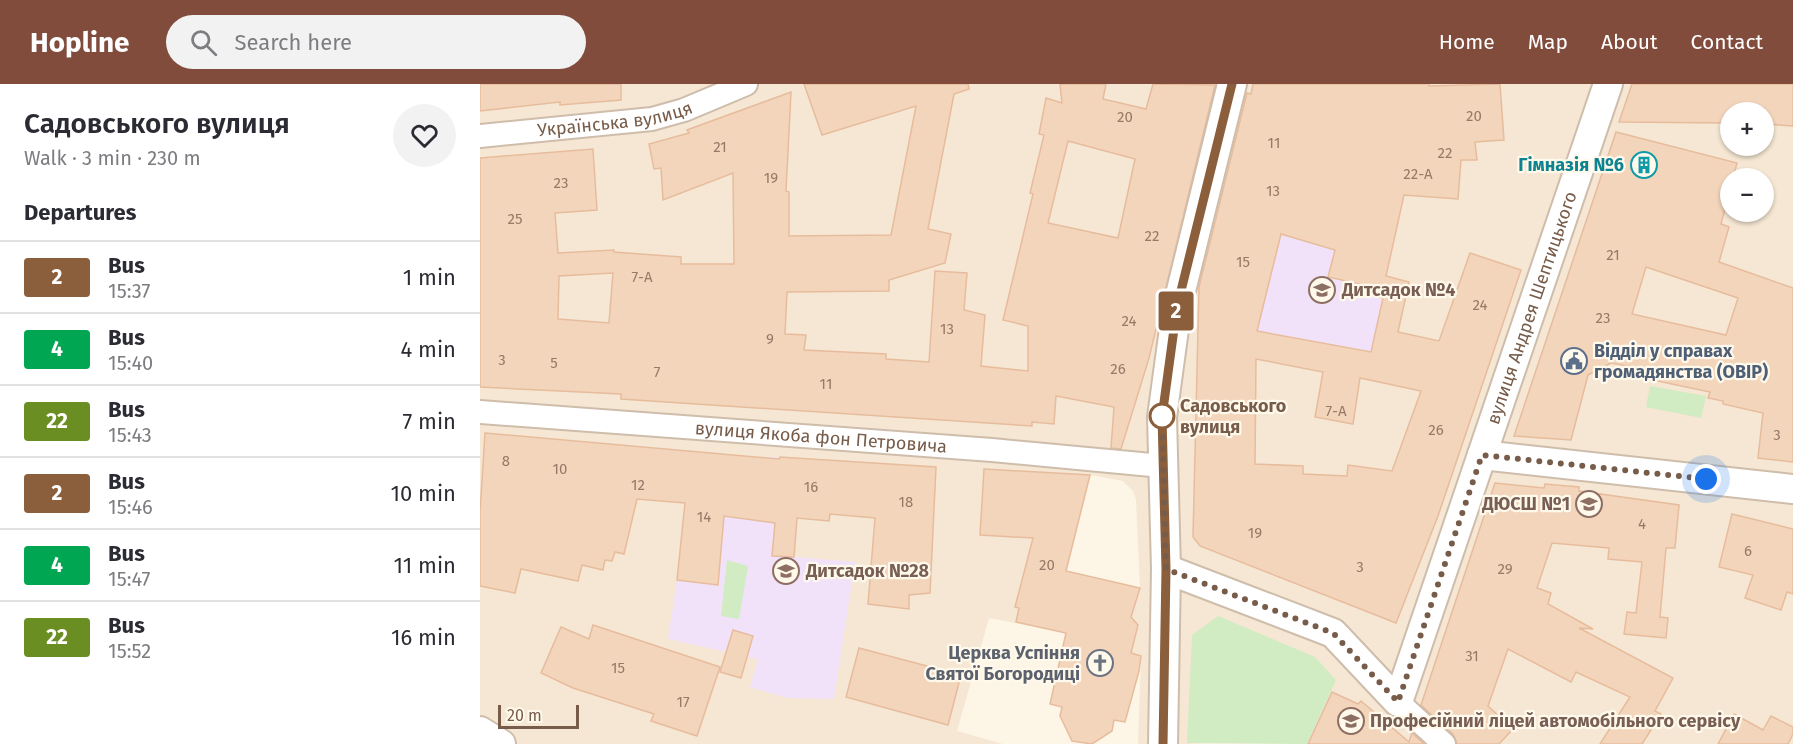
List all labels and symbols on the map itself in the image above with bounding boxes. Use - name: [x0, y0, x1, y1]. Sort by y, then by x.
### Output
- street label: Українська вулиця: [536, 97, 696, 141]
- house number: 20: [1466, 107, 1482, 125]
- house number: 20: [1117, 108, 1133, 126]
- house number: 11: [1268, 134, 1280, 152]
- house number: 21: [713, 138, 727, 156]
- house number: 22: [1438, 144, 1452, 162]
- building icon: Гімназія №6: [1629, 150, 1659, 180]
- place label: Гімназія №6: [1518, 154, 1624, 176]
- house number: 22-А: [1403, 165, 1433, 183]
- house number: 19: [764, 169, 778, 187]
- house number: 23: [554, 174, 568, 192]
- house number: 13: [1266, 182, 1280, 200]
- street label: вулиця Андрея Шептицького: [1482, 189, 1582, 427]
- house number: 25: [508, 210, 522, 228]
- house number: 22: [1145, 227, 1159, 245]
- house number: 21: [1606, 246, 1620, 264]
- house number: 15: [1236, 253, 1250, 271]
- house number: 7-А: [631, 268, 653, 286]
- school or university icon: Дитсадок №4: [1307, 275, 1337, 305]
- place label: Дитсадок №4: [1341, 279, 1455, 301]
- line badge: 2: [1156, 292, 1196, 330]
- house number: 24: [1472, 296, 1488, 314]
- house number: 23: [1596, 309, 1610, 327]
- house number: 24: [1121, 312, 1137, 330]
- house number: 13: [940, 320, 954, 338]
- house number: 9: [766, 330, 774, 348]
- place label: Відділ у справах громадянства (ОВІР): [1594, 340, 1768, 383]
- public building icon: Відділ у справах громадянства (ОВІР): [1559, 346, 1589, 376]
- house number: 3: [498, 351, 506, 369]
- house number: 5: [550, 354, 558, 372]
- house number: 26: [1110, 360, 1126, 378]
- house number: 7: [654, 363, 661, 381]
- house number: 11: [820, 375, 832, 393]
- place label: Садовського вулиця: [1180, 395, 1286, 438]
- house number: 7-А: [1325, 402, 1347, 420]
- marker: Садовського вулиця: [1149, 403, 1175, 429]
- street label: вулиця Якоба фон Петровича: [694, 417, 948, 458]
- house number: 26: [1428, 421, 1444, 439]
- house number: 3: [1773, 426, 1781, 444]
- house number: 8: [502, 452, 510, 470]
- house number: 10: [553, 460, 567, 478]
- your location: [1691, 464, 1721, 494]
- house number: 12: [631, 476, 645, 494]
- house number: 16: [804, 478, 818, 496]
- school or university icon: ДЮСШ №1: [1574, 489, 1604, 519]
- house number: 18: [899, 493, 913, 511]
- place label: ДЮСШ №1: [1481, 493, 1570, 515]
- house number: 14: [697, 508, 711, 526]
- house number: 4: [1638, 515, 1646, 533]
- house number: 19: [1248, 524, 1262, 542]
- house number: 6: [1744, 542, 1752, 560]
- school or university icon: Дитсадок №28: [771, 556, 801, 586]
- house number: 20: [1039, 556, 1055, 574]
- house number: 3: [1356, 558, 1364, 576]
- place label: Дитсадок №28: [805, 560, 929, 582]
- house number: 29: [1497, 560, 1513, 578]
- place label: Церква Успіння Святої Богородиці: [925, 642, 1080, 685]
- house number: 31: [1465, 647, 1479, 665]
- church icon: Церква Успіння Святої Богородиці: [1085, 648, 1115, 678]
- house number: 15: [611, 659, 625, 677]
- house number: 17: [676, 693, 690, 711]
- scale bar: [498, 702, 579, 730]
- school or university icon: Професійний ліцей автомобільного сервісу: [1336, 706, 1366, 736]
- place label: Професійний ліцей автомобільного сервісу: [1370, 710, 1741, 732]

